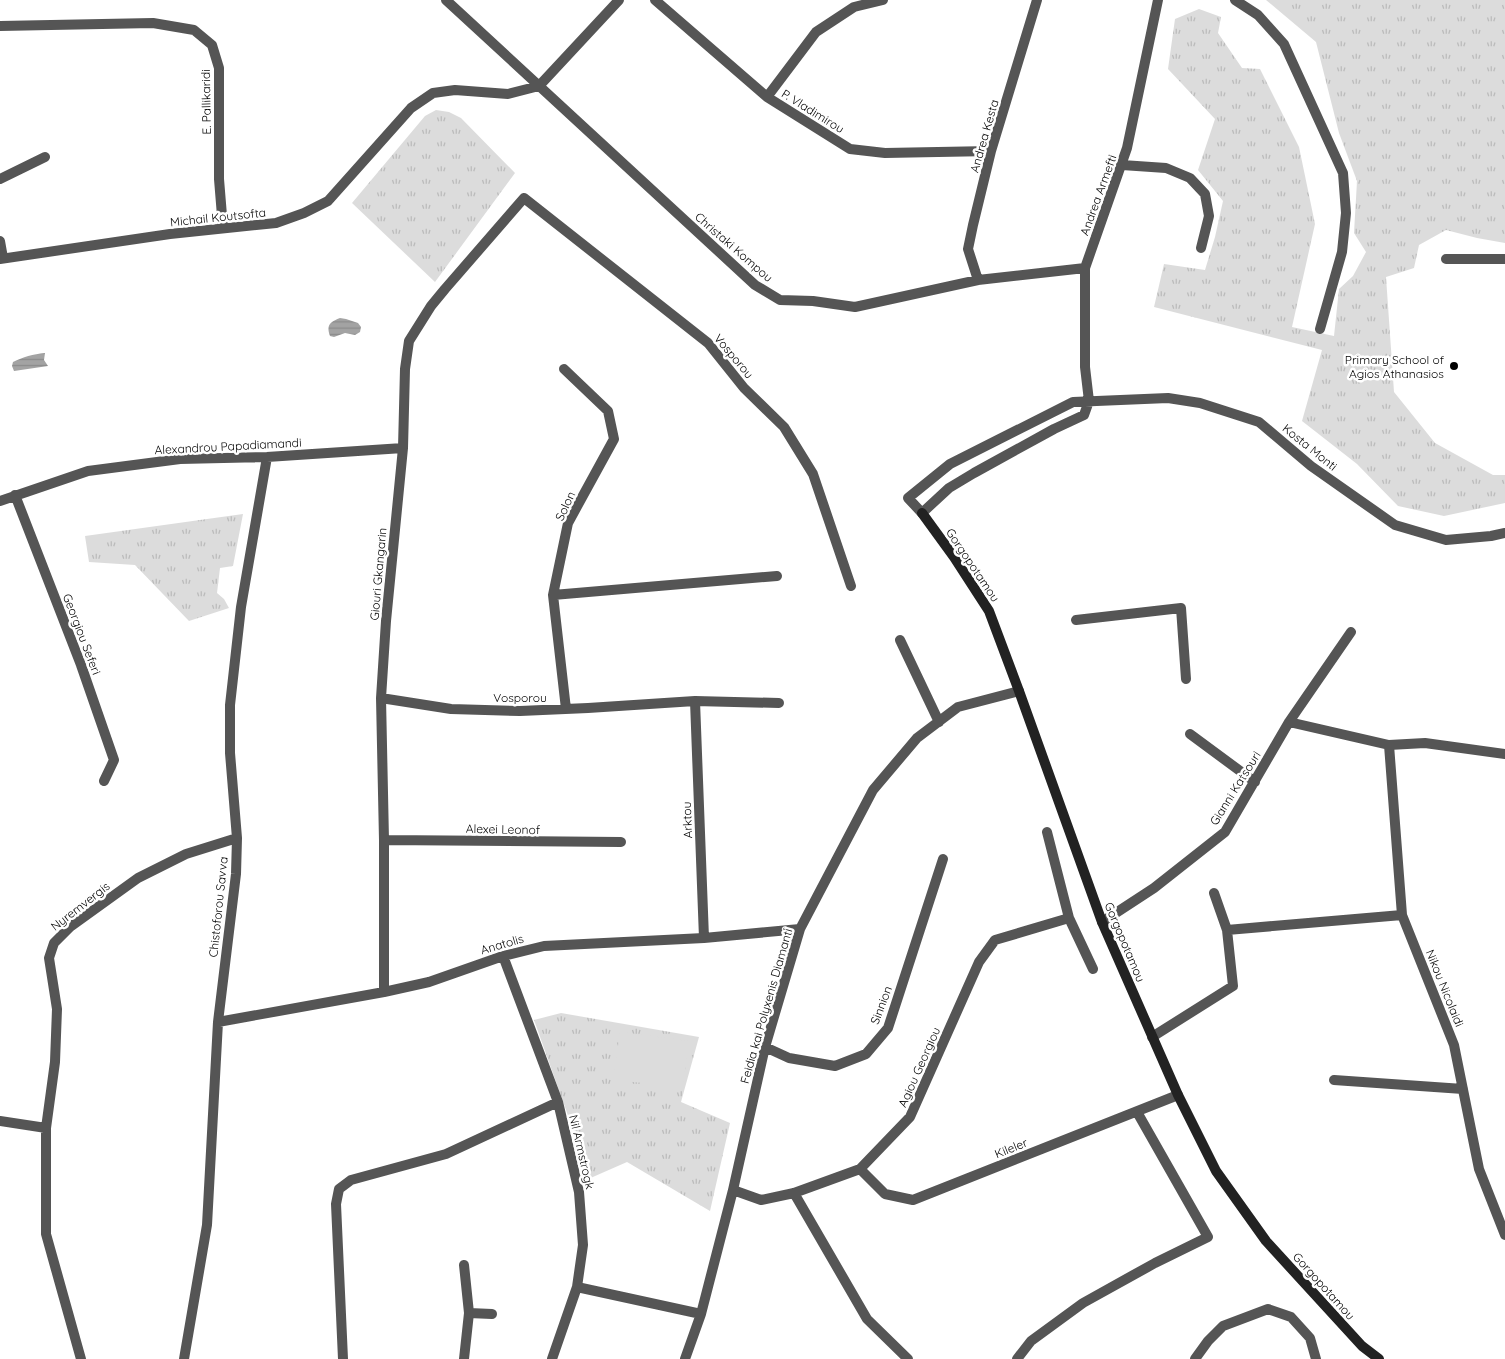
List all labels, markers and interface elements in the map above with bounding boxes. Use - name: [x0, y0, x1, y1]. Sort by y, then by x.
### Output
- street label: E. Pallikaridi: [198, 69, 214, 135]
- street label: P. Vladimirou: [779, 86, 847, 136]
- street label: Andrea Kesta: [966, 98, 1002, 174]
- street label: Andrea Armefti: [1076, 153, 1120, 237]
- street label: Michail Koutsofta: [169, 205, 267, 229]
- street label: Christaki Kompou: [692, 209, 776, 285]
- street label: Vosporou: [711, 331, 757, 381]
- place label: Primary School of Agios Athanasios: [1345, 352, 1445, 381]
- marker: Primary School of Agios Athanasios: [1448, 360, 1460, 372]
- street label: Kosta Monti: [1280, 420, 1340, 474]
- street label: Alexandrou Papadiamandi: [154, 435, 302, 457]
- street label: Solon: [552, 489, 578, 523]
- street label: Gorgopotamou: [943, 525, 1003, 605]
- street label: Giouri Gkangarin: [366, 527, 390, 621]
- street label: Georgiou Seferi: [60, 591, 104, 677]
- street label: Vosporou: [493, 690, 547, 705]
- street label: Gianni Katsouri: [1206, 748, 1264, 828]
- street label: Arktou: [679, 801, 695, 839]
- street label: Alexei Leonof: [466, 821, 541, 837]
- street label: Chistoforou Savva: [205, 856, 231, 958]
- street label: Nyremvergis: [48, 878, 113, 934]
- street label: Gorgopotamou: [1101, 900, 1149, 984]
- street label: Feidia kai Polyxenis Diamanti: [737, 927, 795, 1085]
- street label: Anatolis: [479, 931, 526, 957]
- street label: Nikou Nicolaidi: [1423, 947, 1467, 1029]
- street label: Sinnion: [867, 984, 895, 1026]
- street label: Agiou Georgiou: [895, 1025, 943, 1109]
- street label: Nil Armstrogk: [566, 1113, 598, 1191]
- street label: Kileler: [992, 1135, 1030, 1161]
- street label: Gorgopotamou: [1290, 1249, 1358, 1323]

